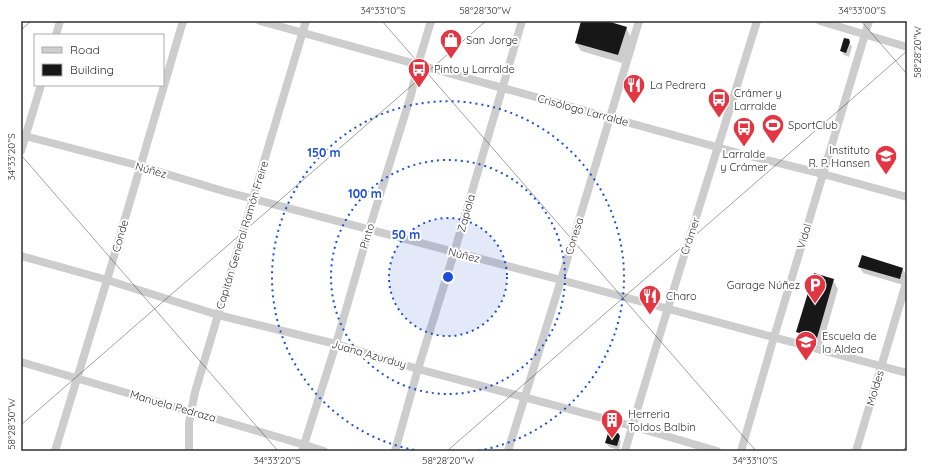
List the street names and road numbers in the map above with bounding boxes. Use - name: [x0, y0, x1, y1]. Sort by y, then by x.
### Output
- street label: Crisólogo Larralde: [536, 91, 630, 129]
- street label: Núñez: [134, 159, 168, 181]
- street label: Capitán General Ramón Freire: [213, 159, 271, 311]
- street label: Zapiola: [454, 193, 478, 233]
- street label: Crámer: [677, 215, 703, 256]
- street label: Conesa: [562, 216, 586, 256]
- street label: Conde: [109, 218, 131, 254]
- street label: Pinto: [357, 221, 378, 250]
- street label: Vidal: [794, 222, 814, 250]
- street label: Núñez: [447, 244, 481, 266]
- street label: Juana Azurduy: [330, 337, 408, 371]
- street label: Moldes: [863, 369, 887, 407]
- street label: Manuela Pedraza: [128, 387, 218, 425]

